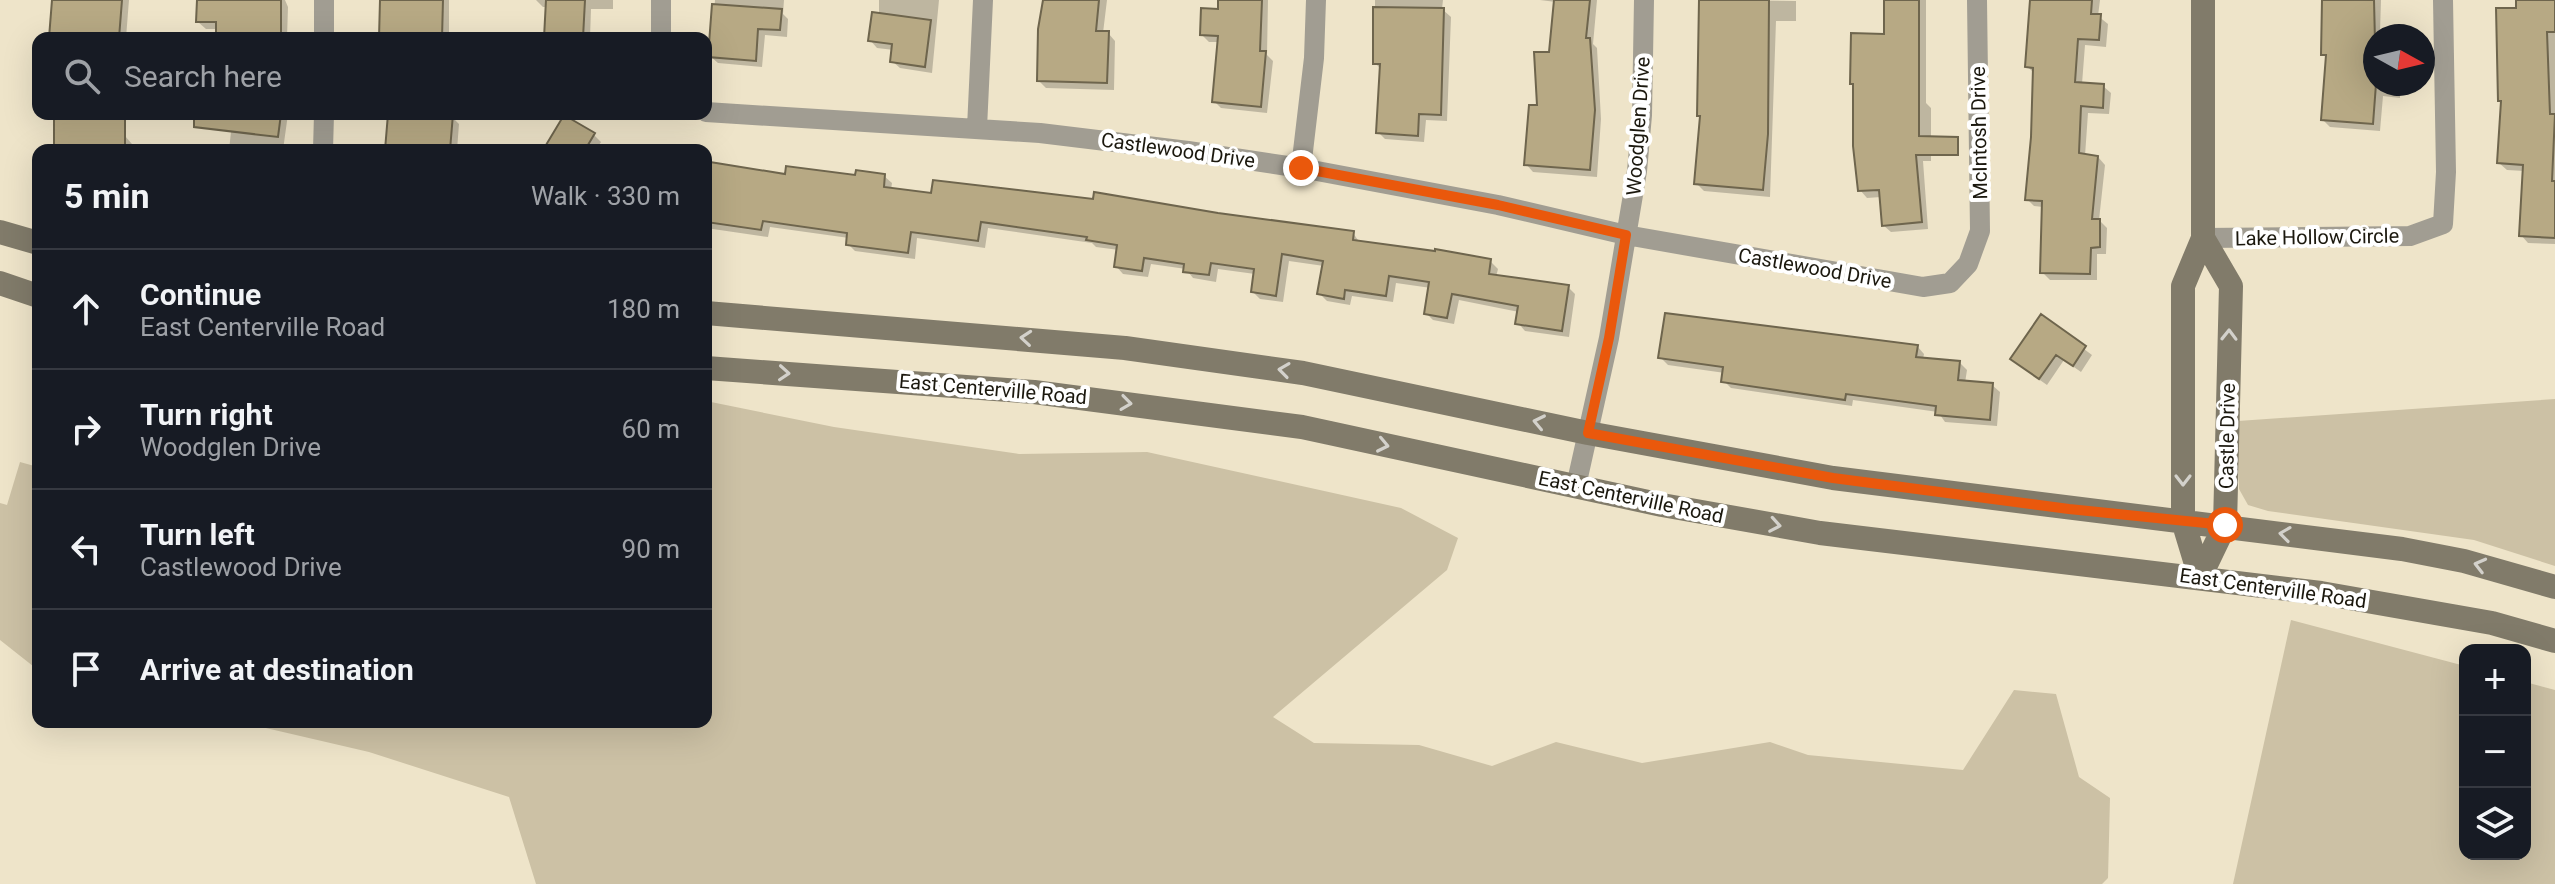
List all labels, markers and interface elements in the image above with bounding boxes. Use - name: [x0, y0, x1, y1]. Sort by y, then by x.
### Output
- north arrow: [2363, 24, 2435, 96]
- search box: [32, 32, 712, 120]
- icon: search: [60, 54, 104, 98]
- street label: Woodglen Drive: [1621, 56, 1655, 196]
- text: Search here: [124, 59, 282, 94]
- street label: McIntosh Drive: [1966, 66, 1992, 200]
- street label: Castlewood Drive: [1099, 127, 1257, 173]
- route end: [1283, 150, 1319, 186]
- text: 5 min: [64, 176, 149, 216]
- text: Walk · 330 m: [531, 181, 680, 211]
- street label: Lake Hollow Circle: [2235, 224, 2399, 250]
- street label: Castlewood Drive: [1736, 243, 1894, 293]
- text: Continue: [140, 277, 261, 312]
- icon: ahead: [64, 287, 108, 331]
- text: 180 m: [607, 294, 680, 324]
- text: East Centerville Road: [140, 312, 385, 342]
- one-way arrow: [2221, 328, 2238, 341]
- one-way arrow: [1019, 330, 1032, 347]
- one-way arrow: [1277, 362, 1291, 379]
- one-way arrow: [778, 364, 791, 381]
- street label: East Centerville Road: [898, 369, 1088, 409]
- street label: Castle Drive: [2214, 383, 2240, 489]
- one-way arrow: [1120, 394, 1133, 411]
- text: Turn right: [140, 397, 273, 432]
- icon: right: [64, 407, 108, 451]
- text: 60 m: [622, 414, 680, 444]
- one-way arrow: [1533, 414, 1546, 431]
- text: Woodglen Drive: [140, 432, 321, 462]
- one-way arrow: [1376, 435, 1390, 452]
- street label: East Centerville Road: [1536, 466, 1726, 528]
- one-way arrow: [2174, 474, 2192, 487]
- route start: [2207, 507, 2243, 543]
- one-way arrow: [1768, 515, 1782, 532]
- text: Turn left: [140, 517, 255, 552]
- one-way arrow: [2278, 526, 2292, 543]
- icon: left: [64, 527, 108, 571]
- text: 90 m: [622, 534, 680, 564]
- text: Castlewood Drive: [140, 552, 342, 582]
- one-way arrow: [2474, 558, 2488, 575]
- street label: East Centerville Road: [2178, 563, 2368, 613]
- map controls: [2459, 644, 2531, 860]
- button: +: [2459, 644, 2531, 716]
- icon: arrive: [64, 647, 108, 691]
- text: Arrive at destination: [140, 652, 414, 687]
- button: −: [2459, 716, 2531, 788]
- button: layers: [2459, 788, 2531, 860]

